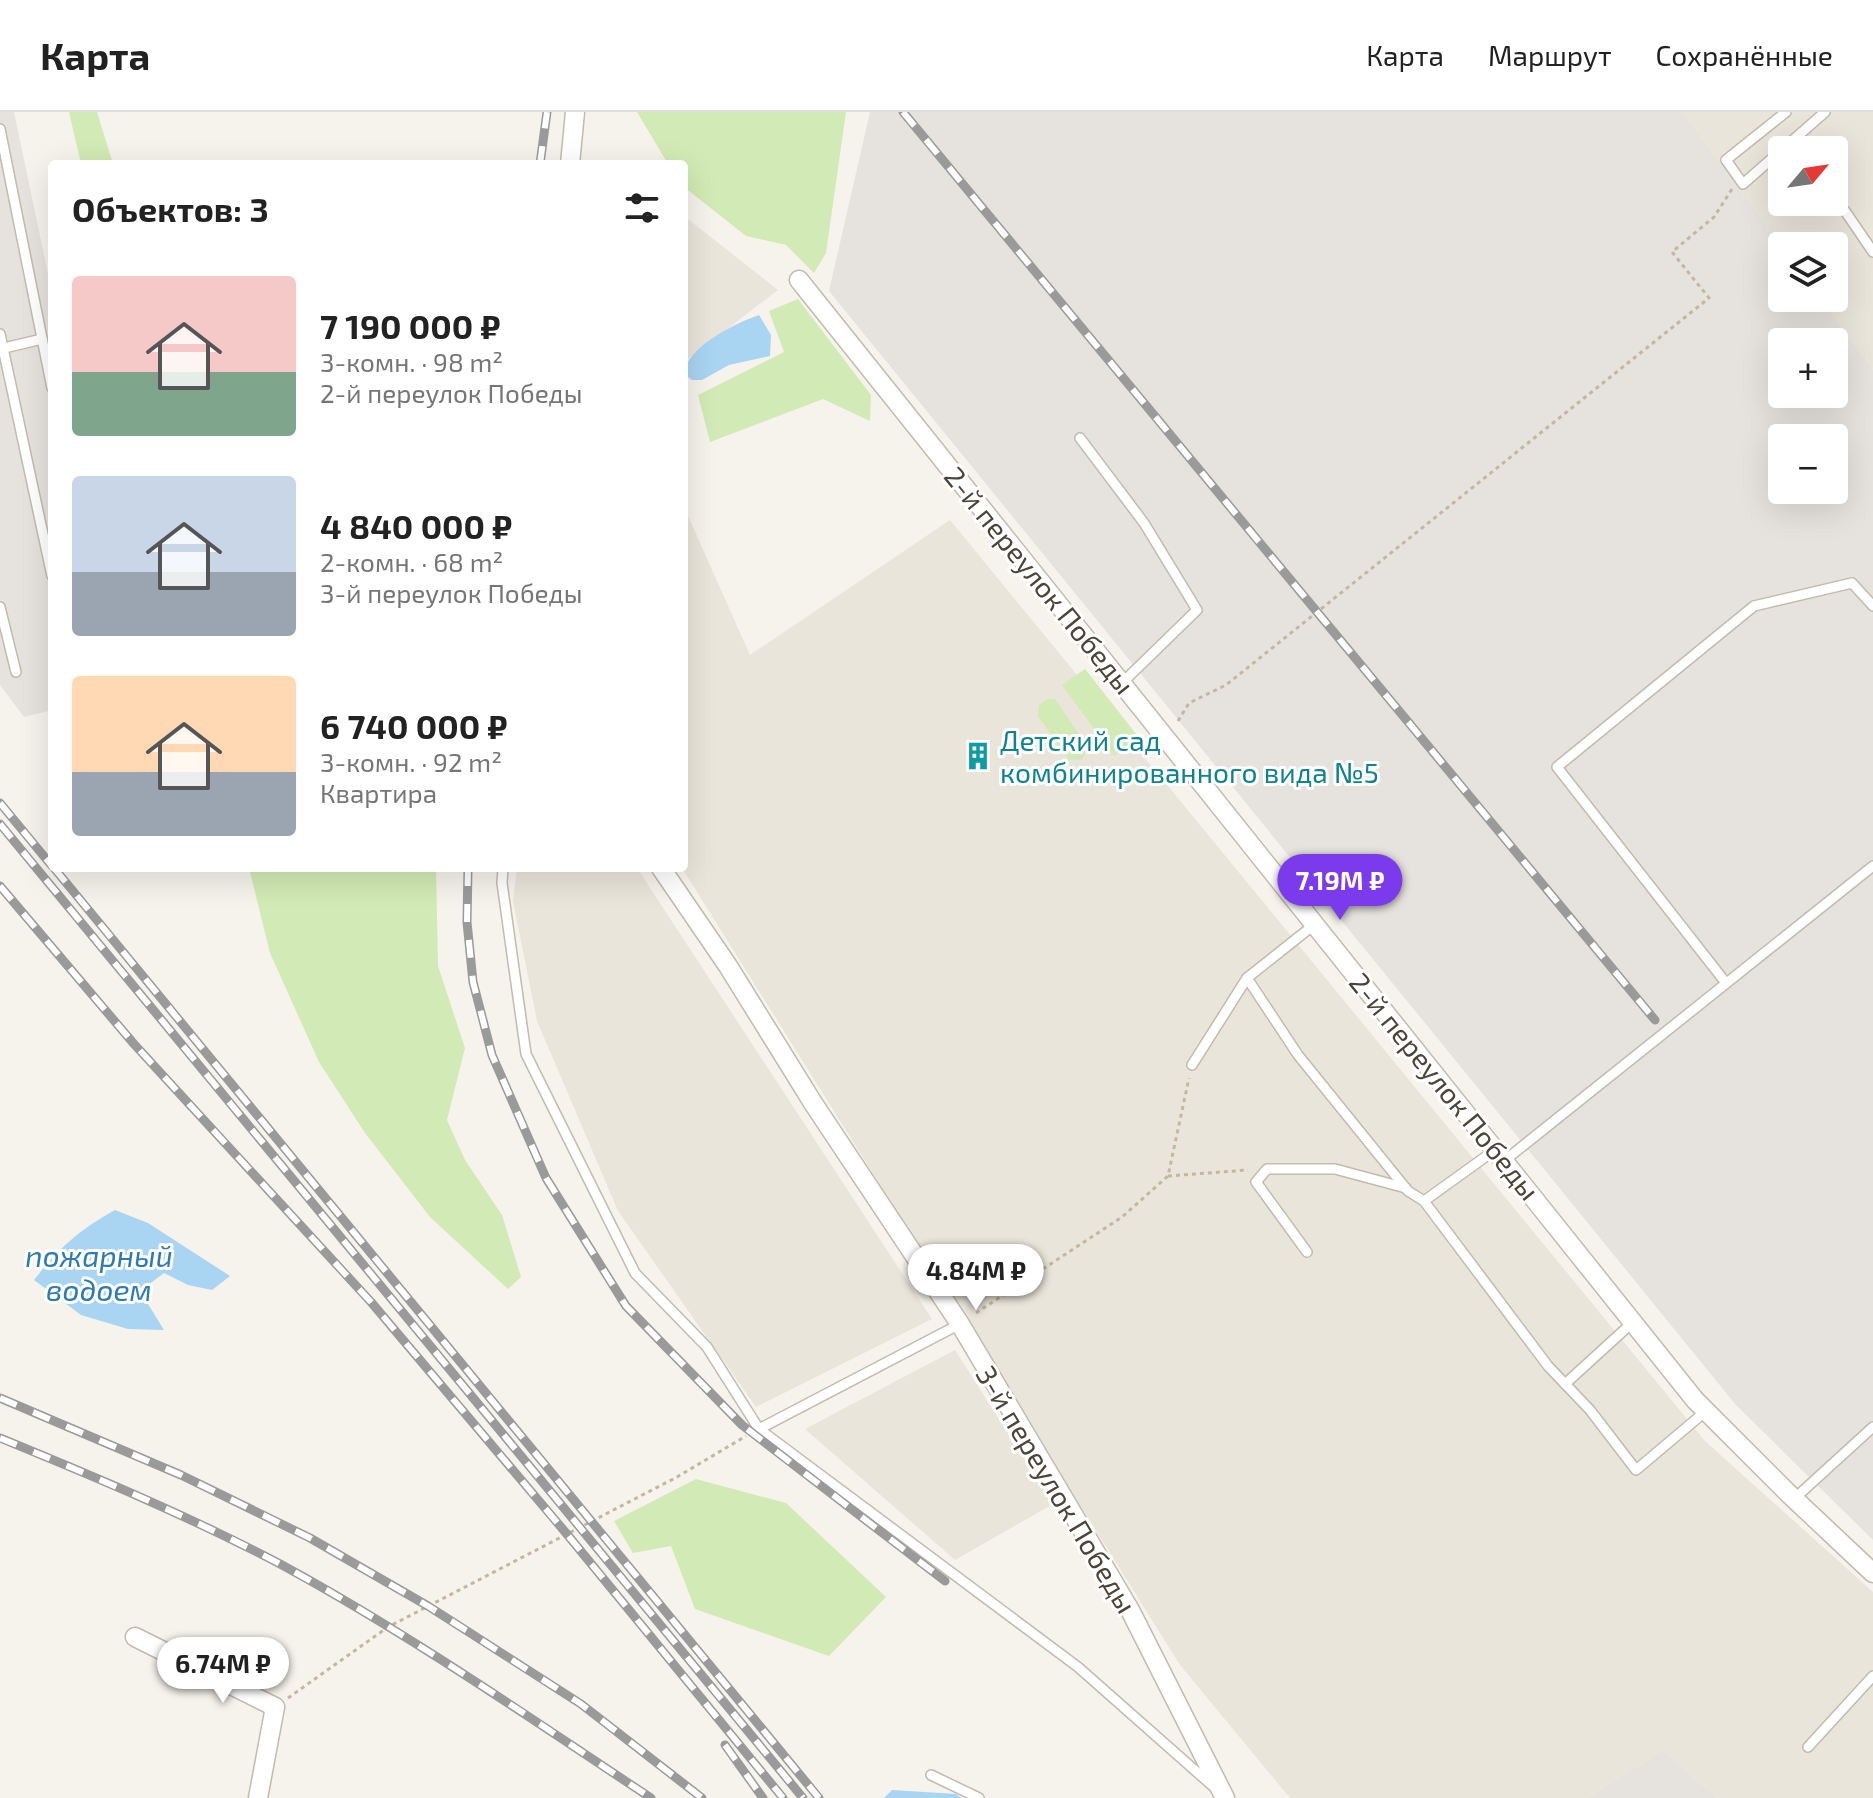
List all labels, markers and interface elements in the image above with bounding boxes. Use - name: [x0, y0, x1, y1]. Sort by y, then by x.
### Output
- text: Карта: [40, 32, 150, 78]
- text: Карта: [1366, 38, 1444, 72]
- text: Маршрут: [1488, 38, 1612, 72]
- text: Сохранённые: [1656, 38, 1833, 72]
- north arrow: [1768, 136, 1848, 216]
- map controls: [1768, 136, 1848, 504]
- icon: filters: [620, 186, 664, 230]
- text: Объектов: 3: [72, 188, 269, 229]
- button: layers: [1768, 232, 1848, 312]
- text: 7 190 000 ₽: [320, 305, 501, 346]
- icon: home: [136, 308, 232, 404]
- button: +: [1768, 328, 1848, 408]
- text: 3-комн. · 98 m²: [320, 346, 503, 377]
- text: 2-й переулок Победы: [320, 377, 583, 408]
- button: −: [1768, 424, 1848, 504]
- street label: 2-й переулок Победы: [938, 459, 1142, 701]
- text: 4 840 000 ₽: [320, 505, 512, 546]
- icon: home: [136, 508, 232, 604]
- text: 2-комн. · 68 m²: [320, 546, 503, 577]
- text: 3-й переулок Победы: [320, 577, 582, 608]
- text: 6 740 000 ₽: [320, 705, 508, 746]
- icon: home: [136, 708, 232, 804]
- place label: Детский сад комбинированного вида №5: [1000, 723, 1379, 789]
- building icon: Детский сад комбинированного вида №5: [963, 741, 993, 771]
- text: 3-комн. · 92 m²: [320, 746, 502, 777]
- text: Квартира: [320, 777, 437, 808]
- pin: 7.19M ₽: [1266, 854, 1414, 922]
- text: 7.19M ₽: [1295, 864, 1385, 895]
- street label: 2-й переулок Победы: [1343, 965, 1547, 1207]
- water label: пожарный водоем: [25, 1237, 173, 1307]
- pin: 4.84M ₽: [902, 1244, 1050, 1312]
- text: 4.84M ₽: [926, 1254, 1026, 1285]
- street label: 3-й переулок Победы: [970, 1359, 1144, 1619]
- pin: 6.74M ₽: [149, 1637, 297, 1705]
- text: 6.74M ₽: [175, 1647, 271, 1678]

